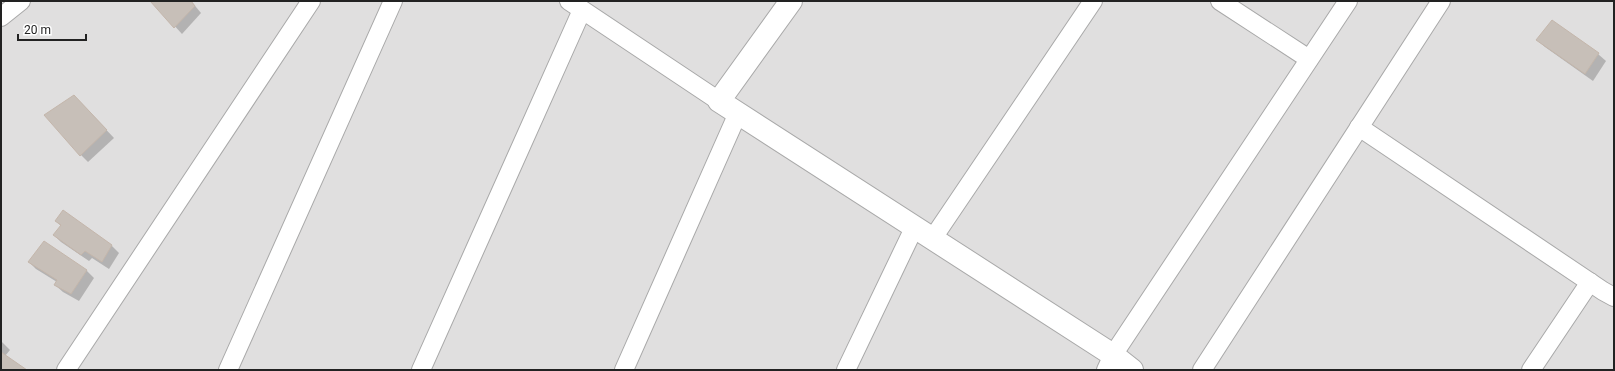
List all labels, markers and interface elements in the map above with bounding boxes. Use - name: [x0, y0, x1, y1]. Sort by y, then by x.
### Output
- scale bar: [18, 16, 86, 42]
- text: 20 m: [24, 23, 51, 37]

